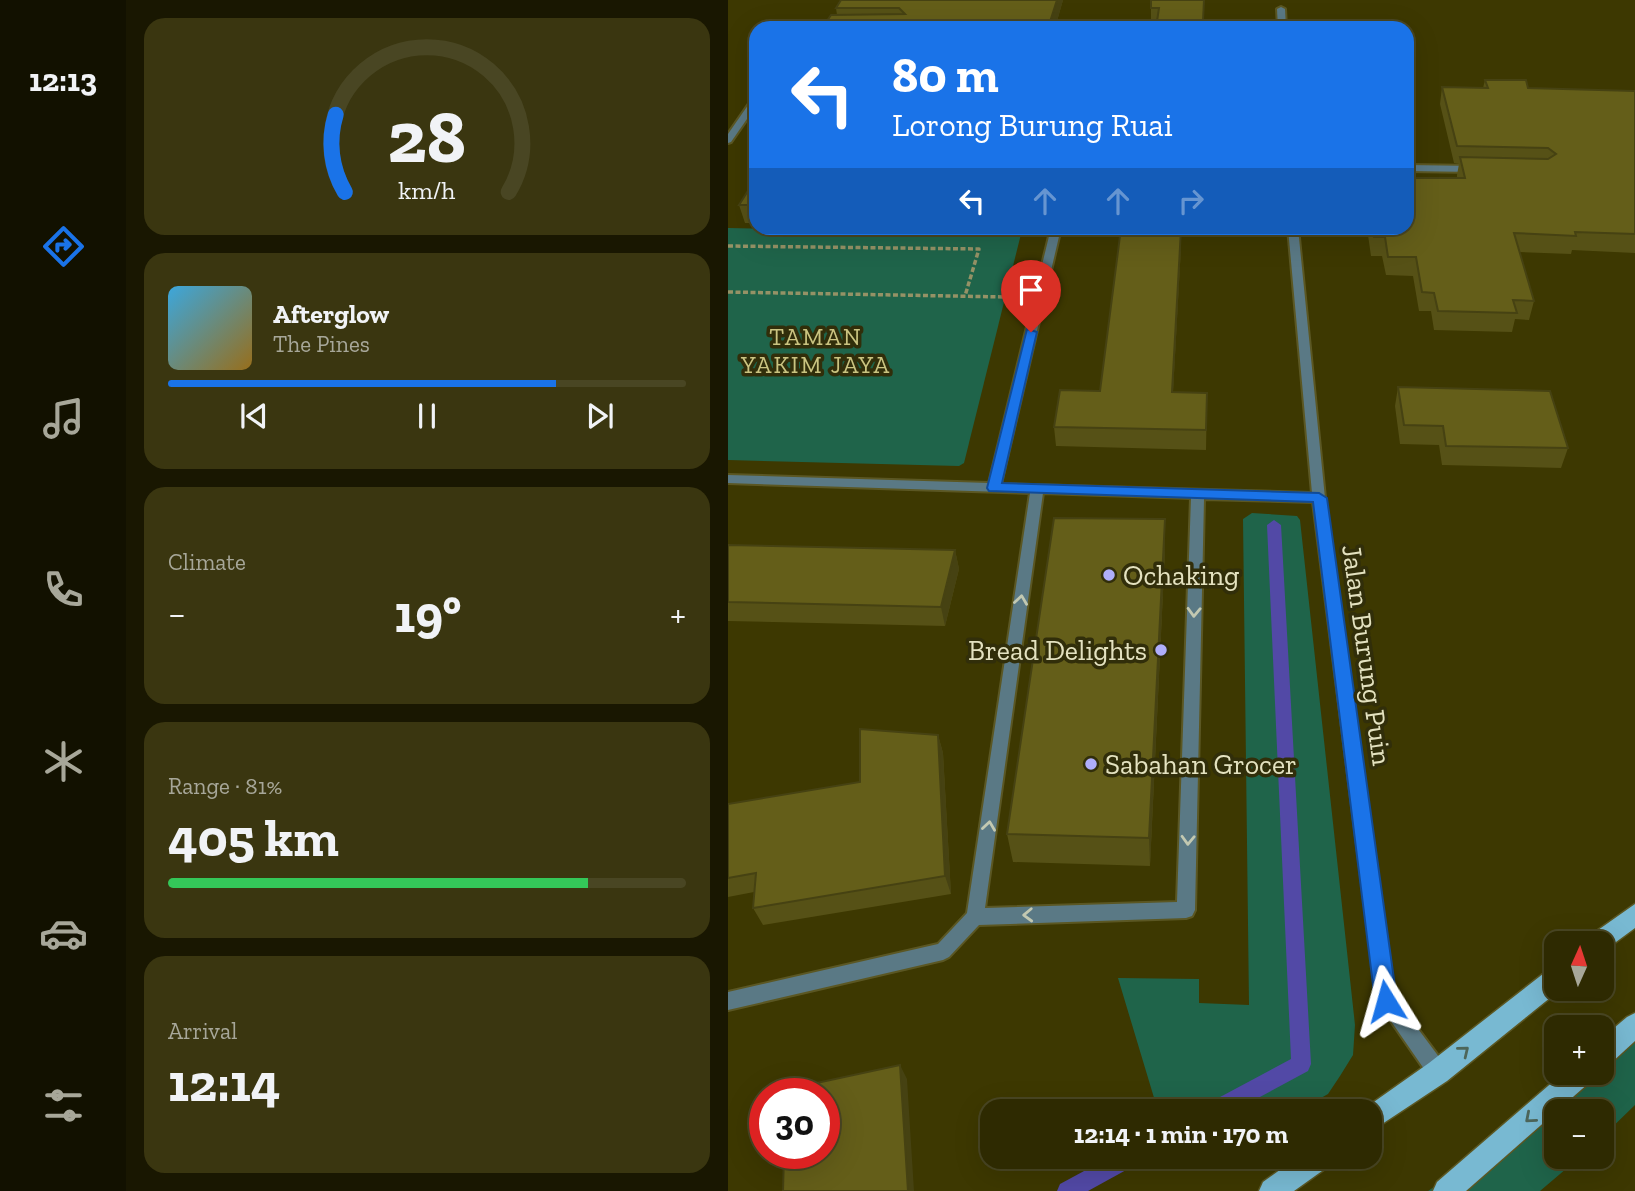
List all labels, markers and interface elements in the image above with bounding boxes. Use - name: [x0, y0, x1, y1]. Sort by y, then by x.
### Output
- text: 80 m: [892, 46, 999, 105]
- icon: left: [777, 49, 868, 140]
- text: 12:13: [29, 61, 97, 99]
- text: 28: [388, 94, 466, 182]
- text: Lorong Burung Ruai: [892, 106, 1173, 144]
- text: km/h: [398, 175, 456, 205]
- icon: left: [953, 182, 991, 220]
- icon: ahead: [1026, 182, 1064, 220]
- icon: ahead: [1099, 182, 1137, 220]
- icon: right: [1172, 182, 1210, 220]
- icon: directions: [39, 222, 88, 271]
- pin: [1001, 260, 1061, 332]
- icon: arrive: [1012, 271, 1050, 309]
- text: Afterglow: [273, 298, 389, 330]
- district label: TAMAN YAKIM JAYA: [740, 322, 891, 379]
- text: The Pines: [273, 330, 370, 358]
- icon: music: [39, 394, 88, 443]
- icon: previous: [235, 397, 273, 435]
- icon: pause: [408, 397, 446, 435]
- icon: next: [581, 397, 619, 435]
- street label: Jalan Burung Puin: [1335, 543, 1399, 767]
- text: Climate: [168, 548, 246, 576]
- place label: Ochaking: [1123, 559, 1239, 592]
- icon: phone: [39, 565, 88, 614]
- marker: Ochaking: [1101, 567, 1117, 583]
- text: 19°: [394, 583, 461, 645]
- text: −: [168, 591, 186, 637]
- text: +: [670, 591, 686, 637]
- one-way arrow: [1013, 595, 1028, 606]
- one-way arrow: [1187, 607, 1202, 618]
- place label: Bread Delights: [968, 634, 1147, 667]
- marker: Bread Delights: [1153, 642, 1169, 658]
- icon: climate: [39, 737, 88, 786]
- place label: Sabahan Grocer: [1105, 748, 1297, 781]
- marker: Sabahan Grocer: [1083, 756, 1099, 772]
- text: Range · 81%: [168, 772, 282, 800]
- text: 405 km: [168, 807, 339, 869]
- one-way arrow: [981, 820, 996, 831]
- one-way arrow: [1180, 835, 1195, 846]
- one-way arrow: [1022, 908, 1033, 923]
- icon: car: [39, 909, 88, 958]
- north arrow: [1544, 931, 1614, 1001]
- map controls: [1544, 931, 1614, 1169]
- position arrow: [1349, 964, 1423, 1038]
- button: +: [1544, 1015, 1614, 1085]
- text: Arrival: [168, 1017, 237, 1045]
- one-way arrow: [1457, 1046, 1469, 1059]
- text: 12:14: [168, 1052, 280, 1114]
- speed limit sign: 30: [749, 1078, 840, 1169]
- icon: filters: [39, 1081, 88, 1130]
- button: −: [1544, 1099, 1614, 1169]
- one-way arrow: [1525, 1110, 1538, 1122]
- text: 12:14 · 1 min · 170 m: [1074, 1118, 1288, 1150]

